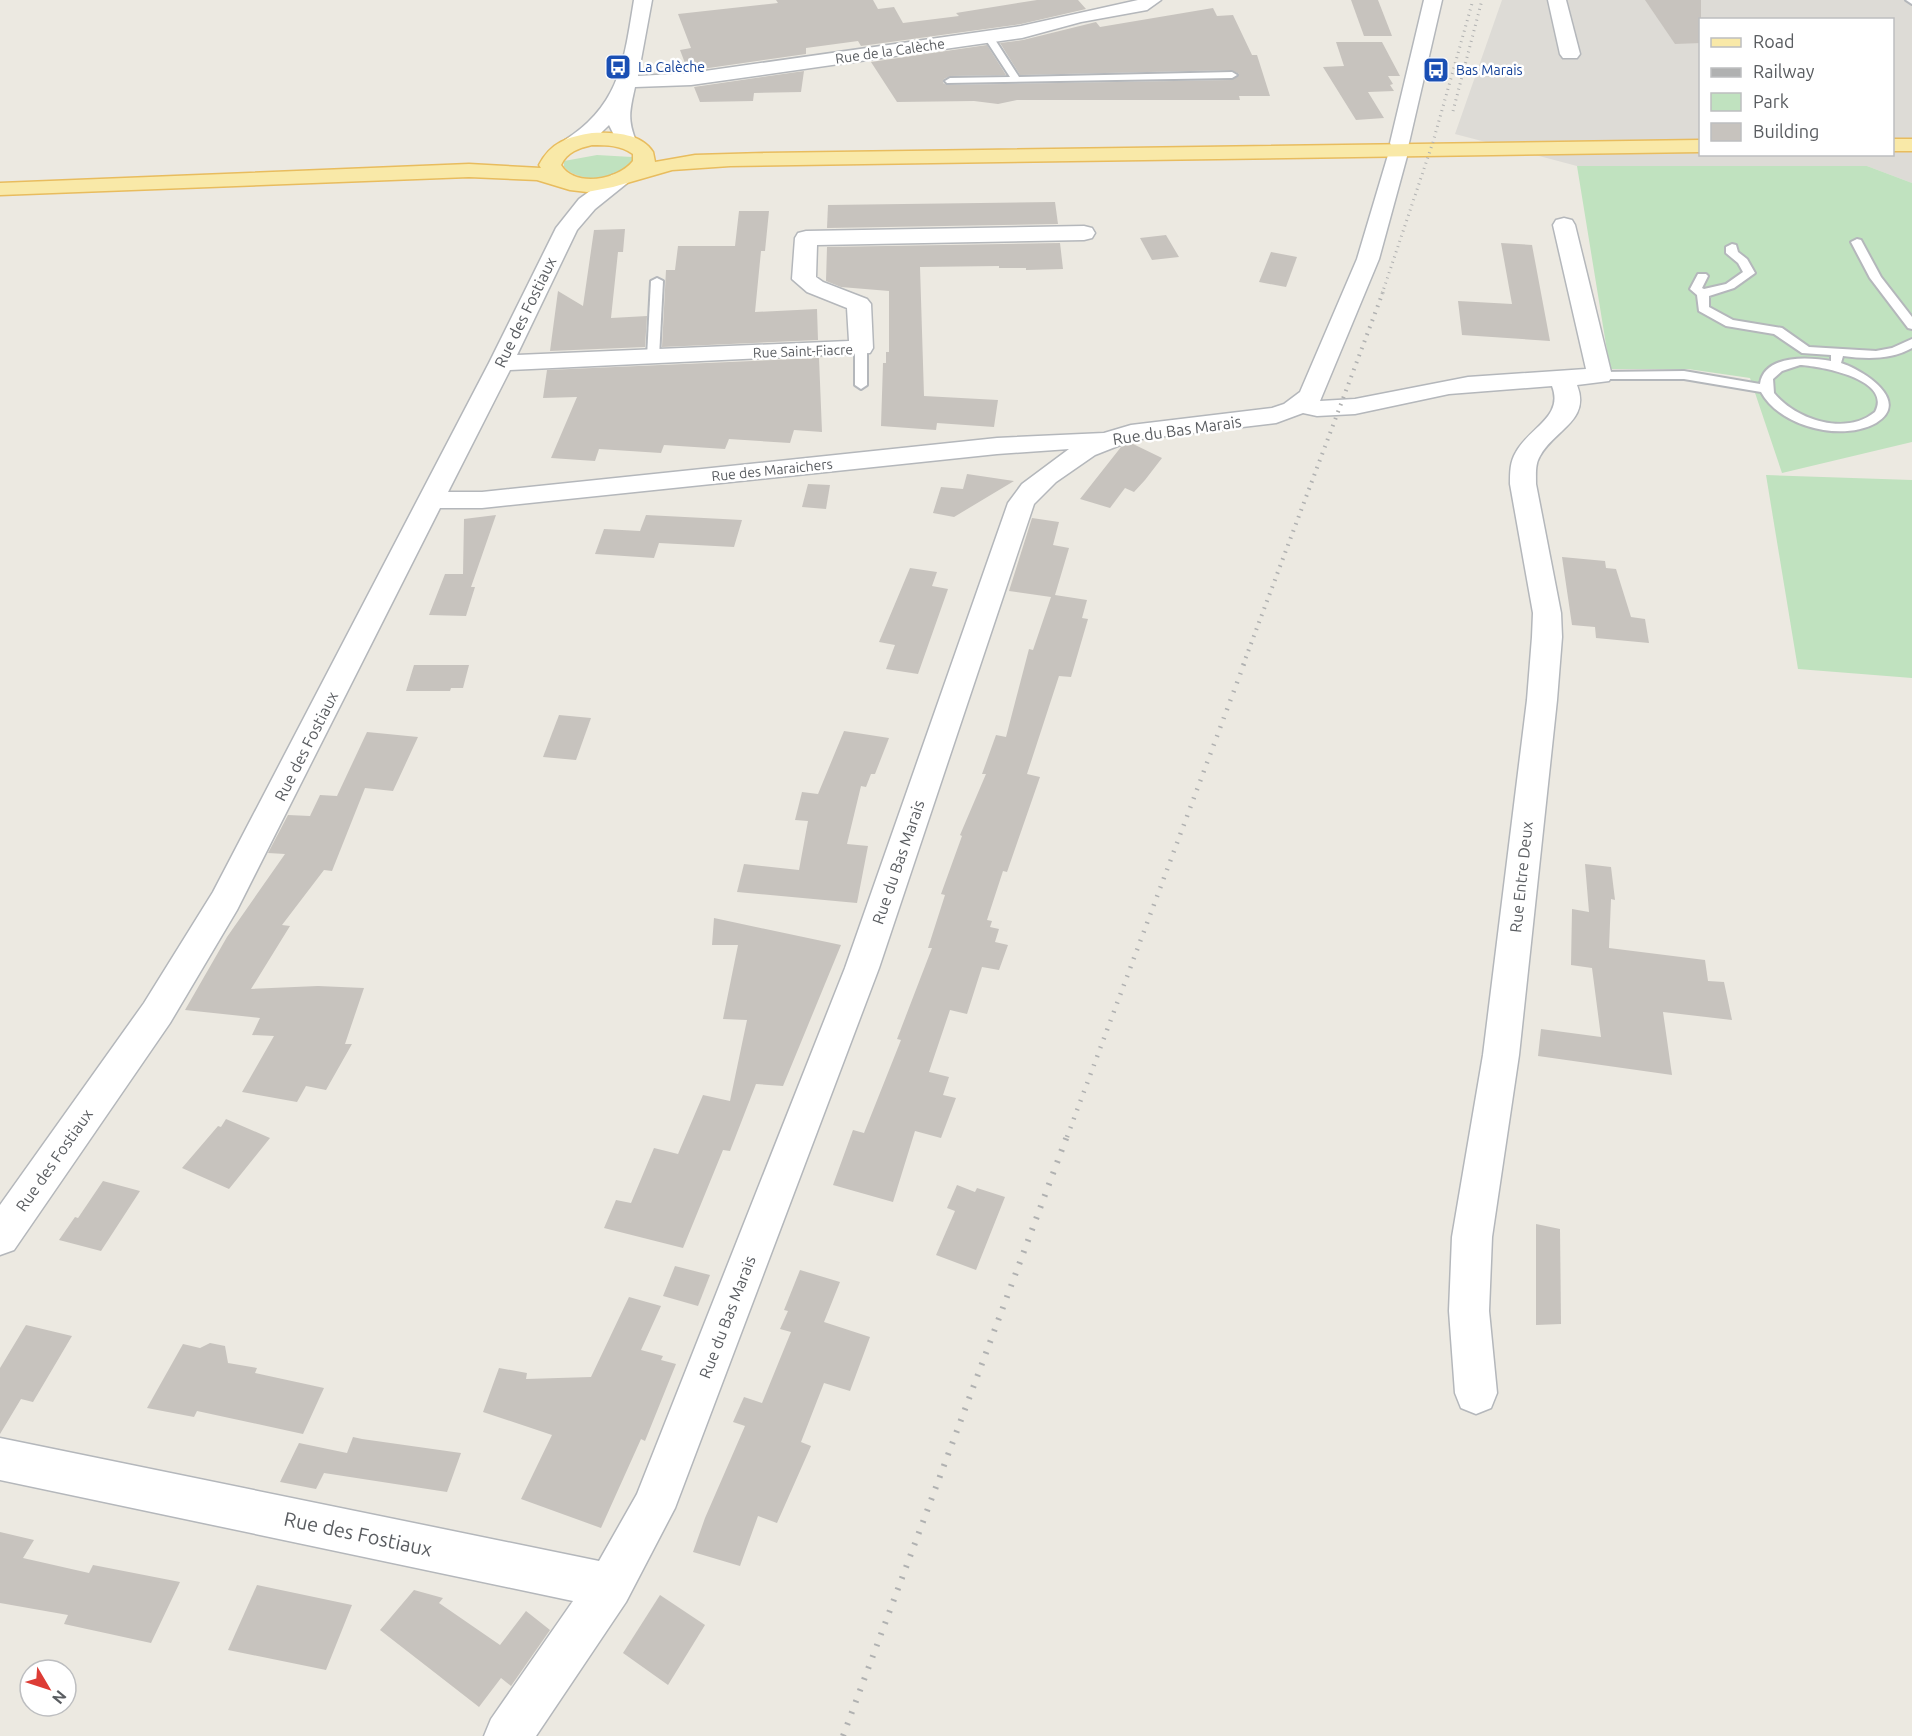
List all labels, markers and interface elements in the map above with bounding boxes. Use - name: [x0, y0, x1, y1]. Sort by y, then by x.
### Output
- legend: [1699, 18, 1894, 156]
- text: Road: [1753, 31, 1795, 51]
- street label: Rue de la Calèche: [834, 35, 946, 67]
- bus stop icon: La Calèche: [603, 52, 633, 82]
- bus stop icon: Bas Marais: [1421, 55, 1451, 85]
- place label: La Calèche: [638, 59, 705, 75]
- text: Railway: [1753, 61, 1815, 81]
- place label: Bas Marais: [1456, 62, 1523, 78]
- text: Park: [1753, 91, 1789, 111]
- text: Building: [1753, 121, 1819, 141]
- street label: Rue des Fostiaux: [490, 254, 560, 370]
- street label: Rue Saint-Fiacre: [753, 341, 853, 361]
- street label: Rue du Bas Marais: [1111, 412, 1243, 448]
- street label: Rue des Maraichers: [711, 456, 833, 484]
- street label: Rue des Fostiaux: [271, 688, 341, 804]
- street label: Rue du Bas Marais: [868, 798, 928, 926]
- street label: Rue Entre Deux: [1506, 820, 1536, 934]
- street label: Rue des Fostiaux: [12, 1105, 96, 1215]
- street label: Rue du Bas Marais: [695, 1253, 759, 1381]
- street label: Rue des Fostiaux: [282, 1507, 434, 1560]
- north arrow: [18, 1658, 78, 1718]
- text: N: [49, 1687, 70, 1708]

